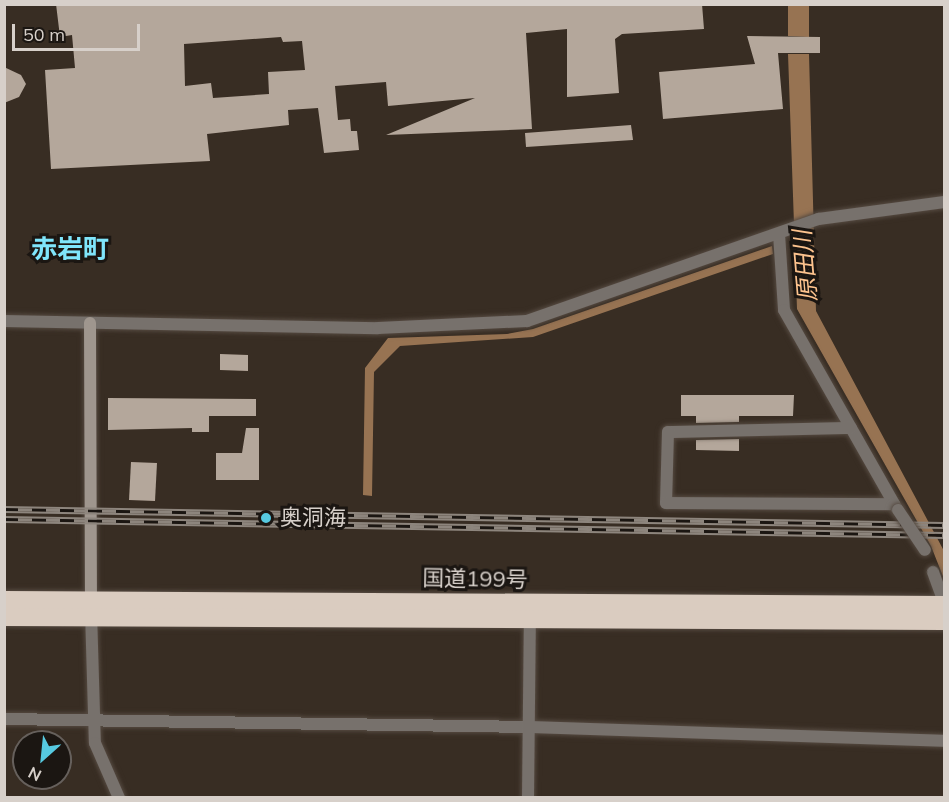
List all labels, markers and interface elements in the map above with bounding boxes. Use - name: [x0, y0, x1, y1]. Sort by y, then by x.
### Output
- scale bar: [15, 12, 142, 50]
- text: 50 m: [23, 23, 65, 46]
- water label: 原田川: [788, 229, 822, 303]
- district label: 赤岩町: [31, 233, 109, 265]
- place label: 奥洞海: [280, 505, 346, 531]
- marker: 奥洞海: [257, 509, 275, 527]
- street label: 国道199号: [422, 565, 528, 593]
- north arrow: [12, 730, 72, 790]
- text: N: [25, 763, 45, 786]

